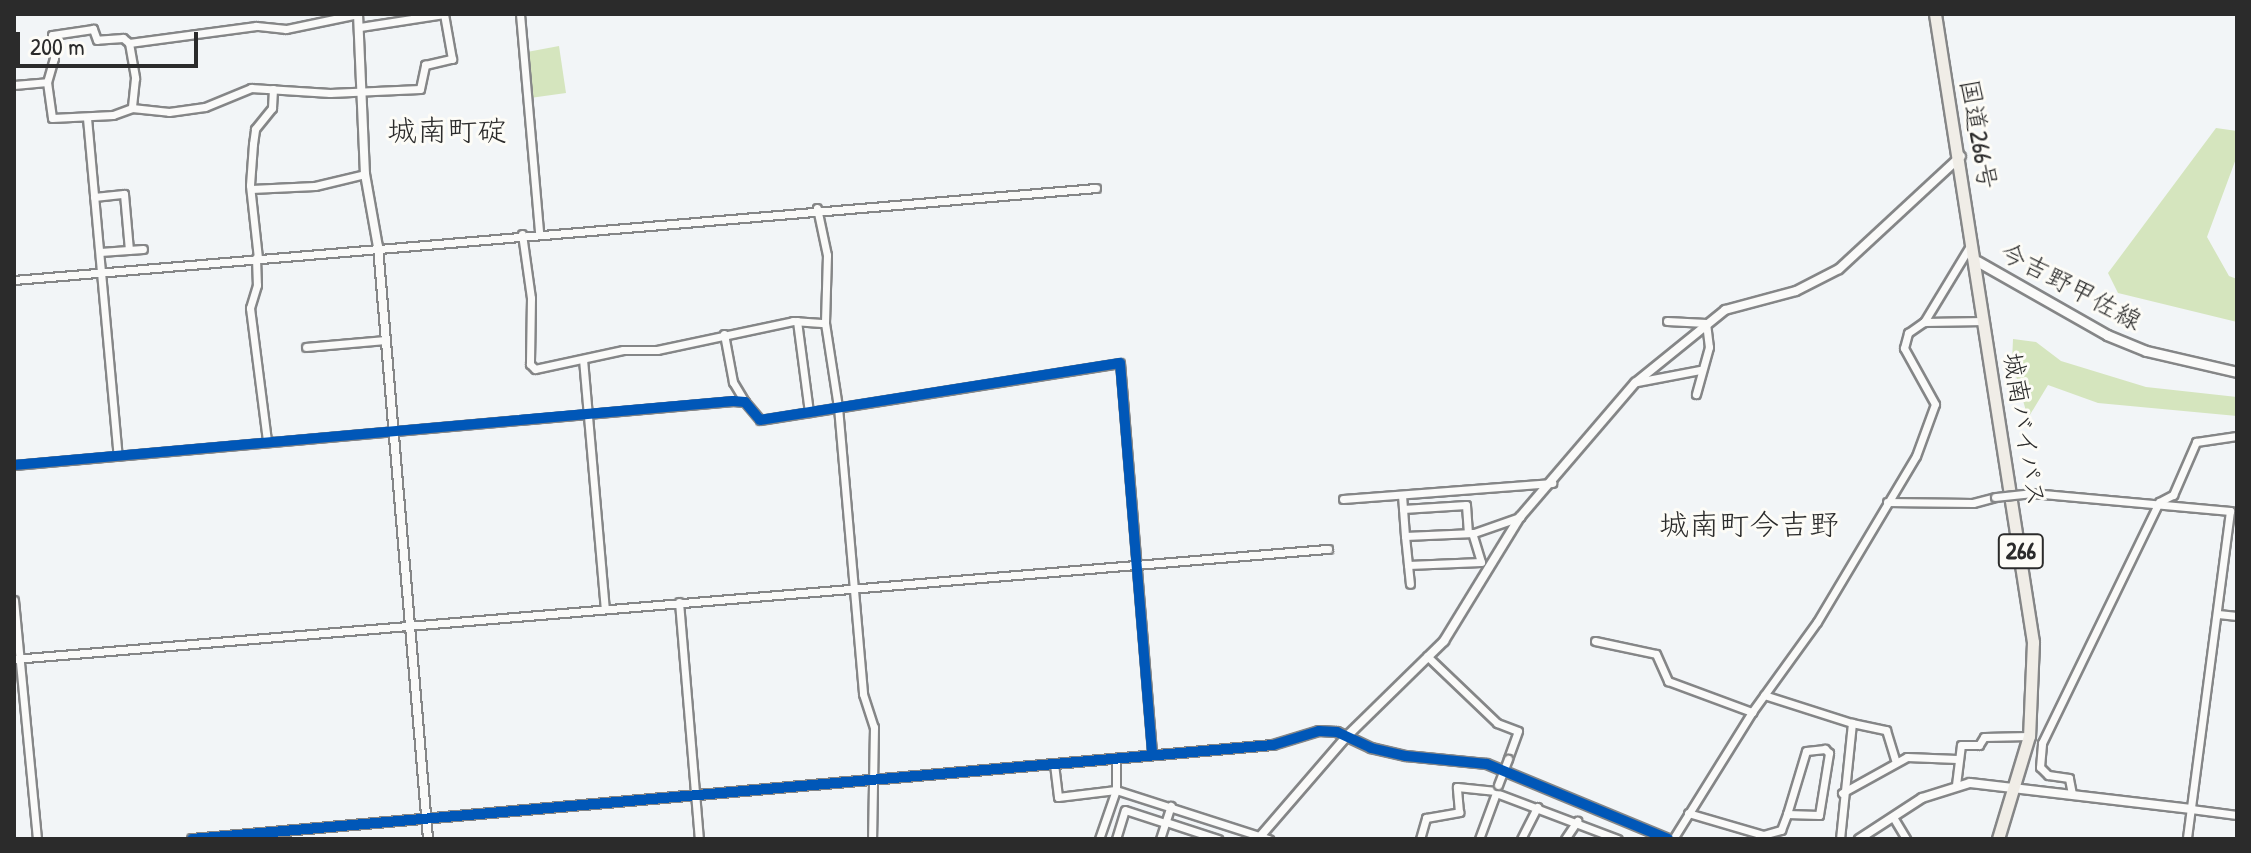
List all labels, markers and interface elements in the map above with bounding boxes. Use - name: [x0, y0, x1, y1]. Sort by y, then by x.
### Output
- scale bar: [20, 16, 202, 66]
- text: 200 m: [30, 30, 85, 62]
- street label: 国道266号: [1954, 77, 2004, 191]
- district label: 城南町碇: [387, 112, 507, 148]
- street label: 今吉野甲佐線: [1995, 236, 2147, 336]
- street label: 城南バイパス: [1997, 350, 2053, 508]
- district label: 城南町今吉野: [1659, 506, 1839, 542]
- road number: 266: [1997, 531, 2045, 571]

